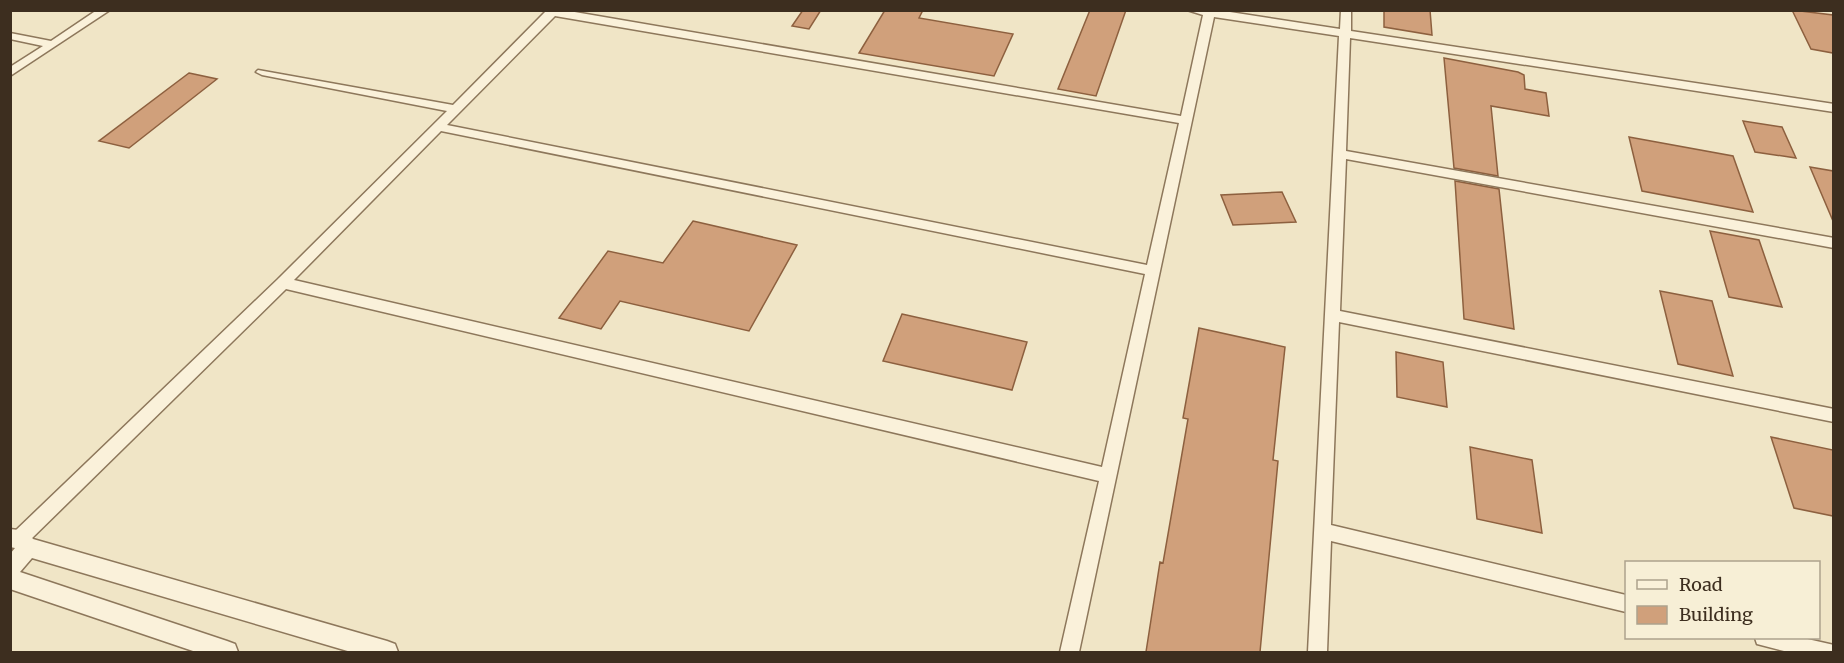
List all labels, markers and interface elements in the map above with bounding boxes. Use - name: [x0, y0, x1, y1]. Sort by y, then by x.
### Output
- legend: [1625, 561, 1820, 639]
- text: Road: [1679, 573, 1723, 596]
- text: Building: [1679, 603, 1753, 626]

